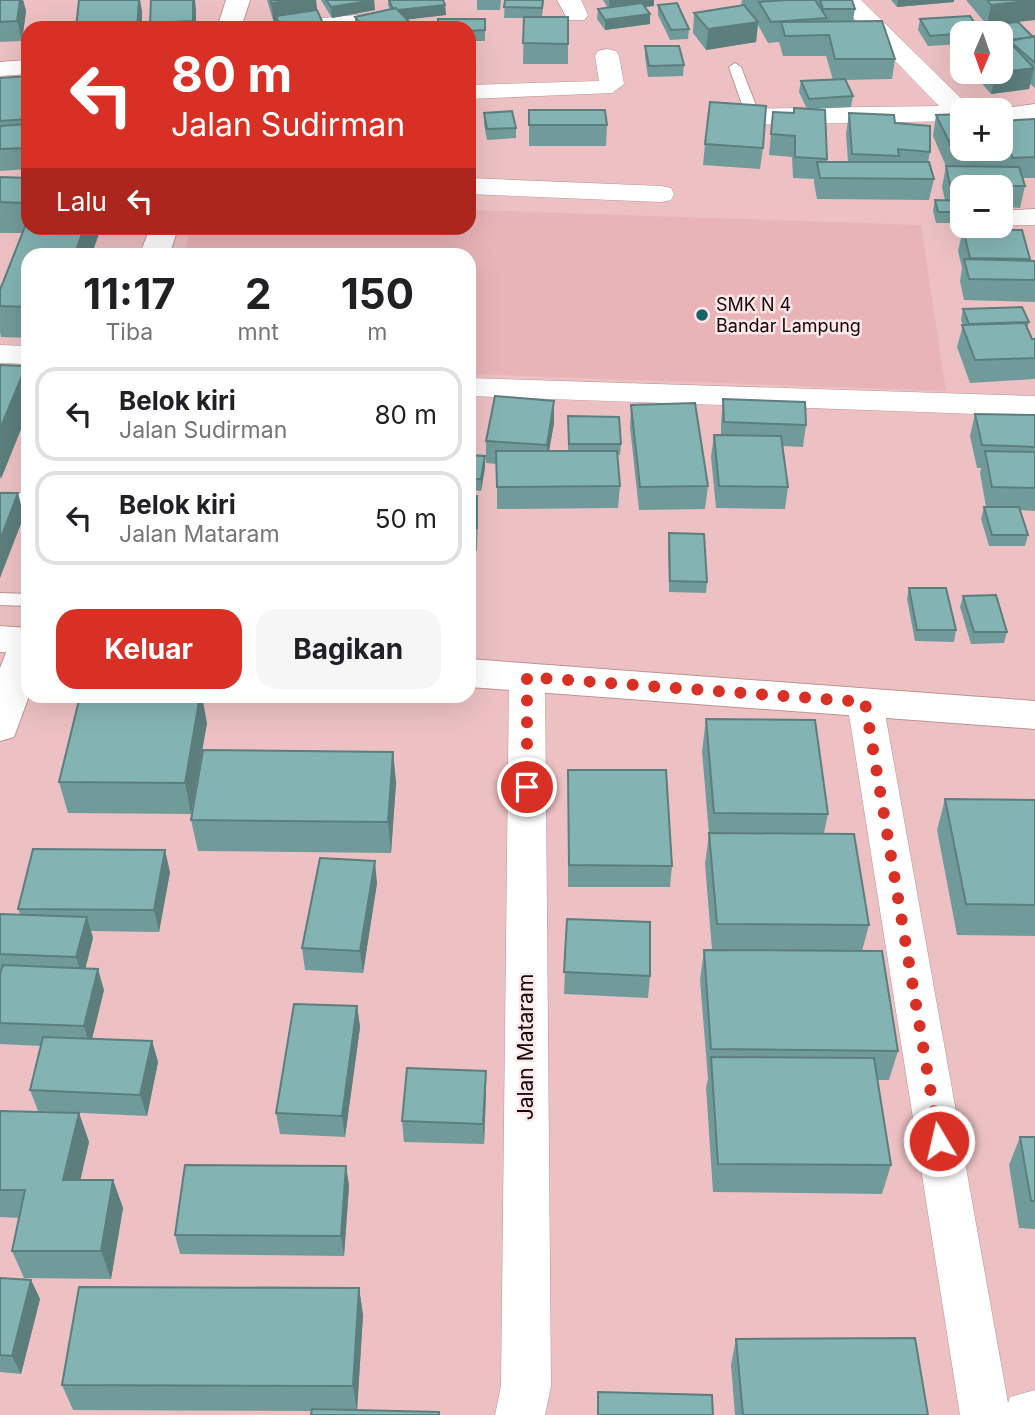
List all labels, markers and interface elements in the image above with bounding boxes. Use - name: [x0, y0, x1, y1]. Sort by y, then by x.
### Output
- north arrow: [950, 21, 1013, 84]
- map controls: [950, 21, 1013, 238]
- text: 80 m: [171, 45, 292, 104]
- icon: left: [56, 49, 147, 140]
- button: +: [950, 98, 1013, 161]
- text: Jalan Sudirman: [171, 105, 405, 144]
- button: −: [950, 175, 1013, 238]
- icon: left: [121, 182, 159, 220]
- text: Lalu: [56, 186, 107, 217]
- text: 11:17: [83, 268, 176, 319]
- text: 2: [245, 268, 271, 319]
- text: 150: [341, 268, 414, 319]
- place label: SMK N 4 Bandar Lampung: [716, 294, 861, 336]
- marker: SMK N 4 Bandar Lampung: [694, 307, 710, 323]
- text: Tiba: [105, 318, 153, 346]
- text: mnt: [238, 318, 279, 346]
- text: m: [367, 318, 387, 346]
- text: Belok kiri: [119, 385, 236, 416]
- icon: left: [60, 395, 98, 433]
- text: 80 m: [374, 399, 437, 430]
- text: Jalan Sudirman: [119, 416, 287, 444]
- text: Belok kiri: [119, 489, 236, 520]
- icon: left: [60, 499, 98, 537]
- text: 50 m: [375, 503, 437, 534]
- text: Jalan Mataram: [119, 520, 280, 548]
- button: Keluar: [56, 609, 242, 689]
- button: Bagikan: [256, 609, 441, 689]
- pin: [497, 757, 557, 817]
- icon: arrive: [508, 768, 546, 806]
- street label: Jalan Mataram: [513, 974, 538, 1120]
- position arrow: [902, 1104, 976, 1178]

